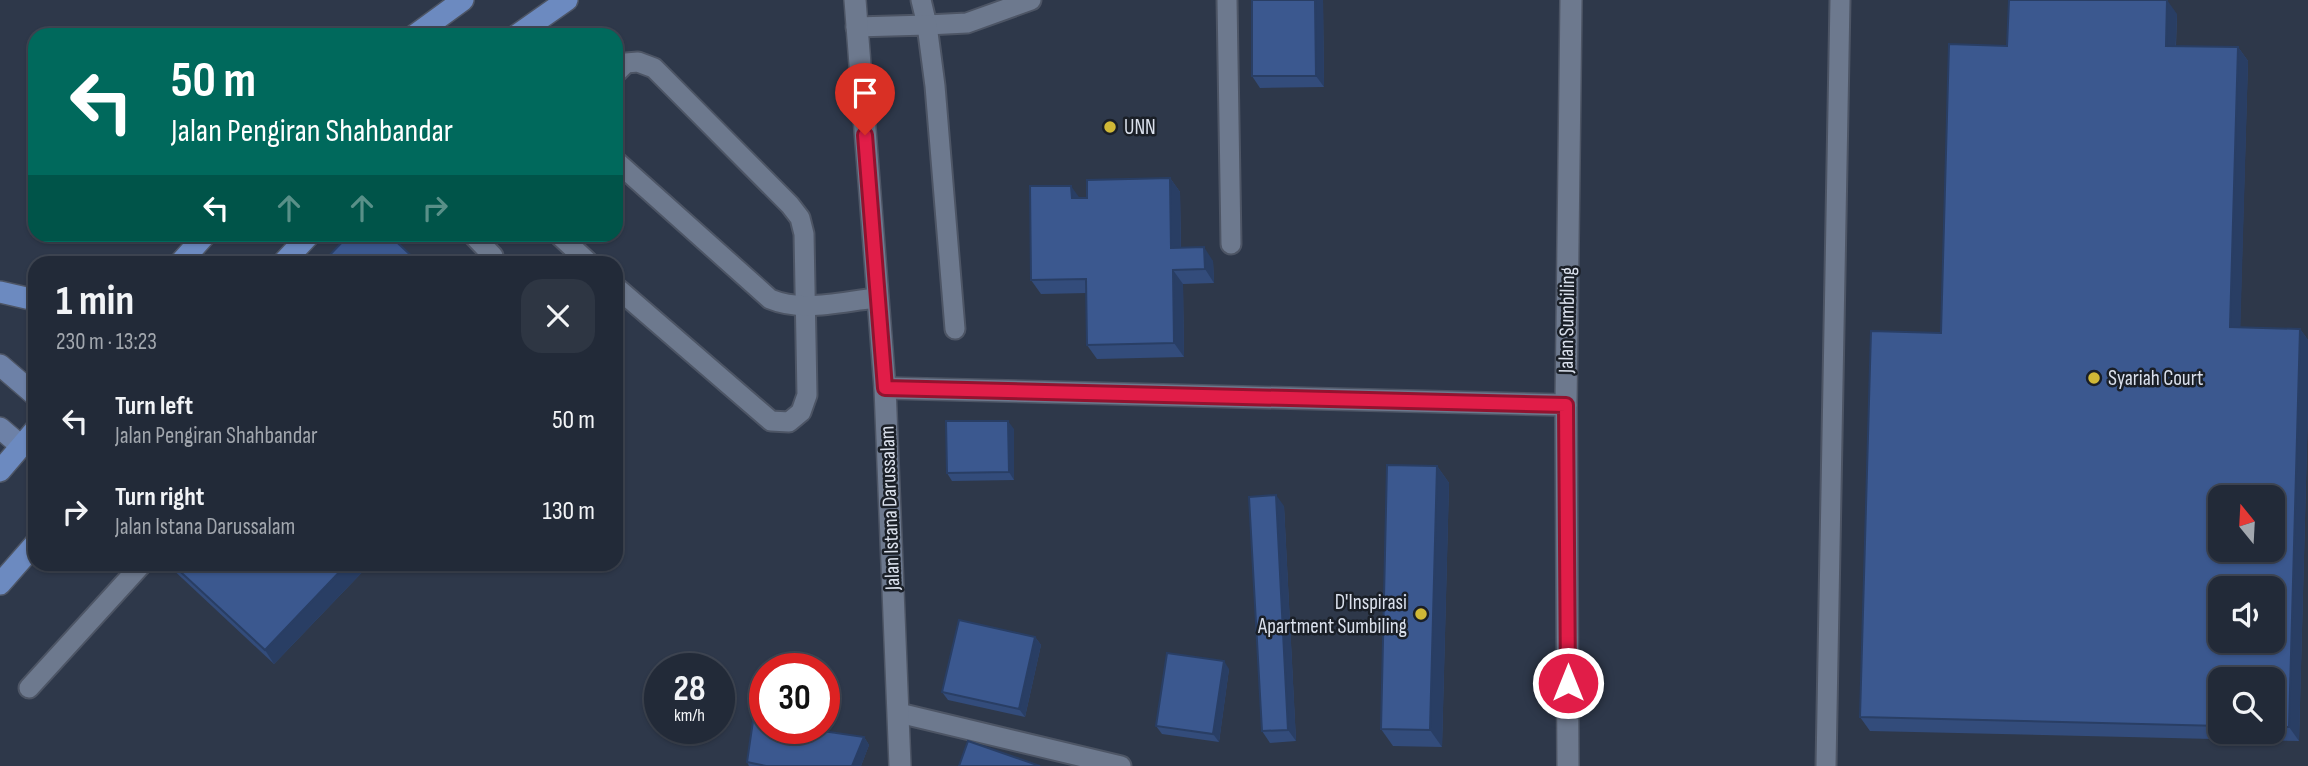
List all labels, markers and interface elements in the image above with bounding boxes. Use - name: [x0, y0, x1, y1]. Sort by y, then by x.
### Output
- text: 50 m: [171, 52, 256, 111]
- icon: left: [56, 56, 147, 147]
- pin: [835, 63, 895, 135]
- icon: arrive: [846, 74, 884, 112]
- text: Jalan Pengiran Shahbandar: [171, 112, 453, 151]
- place label: UNN: [1124, 115, 1156, 140]
- marker: UNN: [1102, 119, 1118, 135]
- icon: left: [197, 189, 235, 227]
- icon: ahead: [270, 189, 308, 227]
- icon: ahead: [343, 189, 381, 227]
- icon: right: [416, 189, 454, 227]
- street label: Jalan Sumbiling: [1554, 267, 1580, 374]
- text: 1 min: [56, 276, 134, 327]
- button: close: [521, 279, 595, 353]
- text: 230 m · 13:23: [56, 328, 157, 356]
- place label: Syariah Court: [2108, 366, 2203, 391]
- marker: Syariah Court: [2086, 370, 2102, 386]
- text: Turn left: [115, 391, 193, 422]
- icon: left: [56, 402, 94, 440]
- text: 50 m: [552, 405, 595, 436]
- text: Jalan Pengiran Shahbandar: [115, 422, 318, 450]
- street label: Jalan Istana Darussalam: [875, 425, 905, 592]
- text: Turn right: [115, 482, 204, 513]
- north arrow: [2208, 485, 2286, 562]
- map controls: [2208, 485, 2285, 744]
- icon: right: [56, 493, 94, 531]
- text: 130 m: [543, 496, 595, 527]
- text: Jalan Istana Darussalam: [115, 513, 295, 541]
- button: sound: [2208, 576, 2285, 653]
- place label: D'Inspirasi Apartment Sumbiling: [1257, 590, 1407, 639]
- marker: D'Inspirasi Apartment Sumbiling: [1413, 606, 1429, 622]
- position arrow: [1531, 646, 1605, 720]
- speed limit sign: 30: [749, 653, 840, 744]
- button: search: [2208, 667, 2285, 744]
- text: 28: [674, 668, 705, 711]
- text: km/h: [674, 705, 705, 726]

